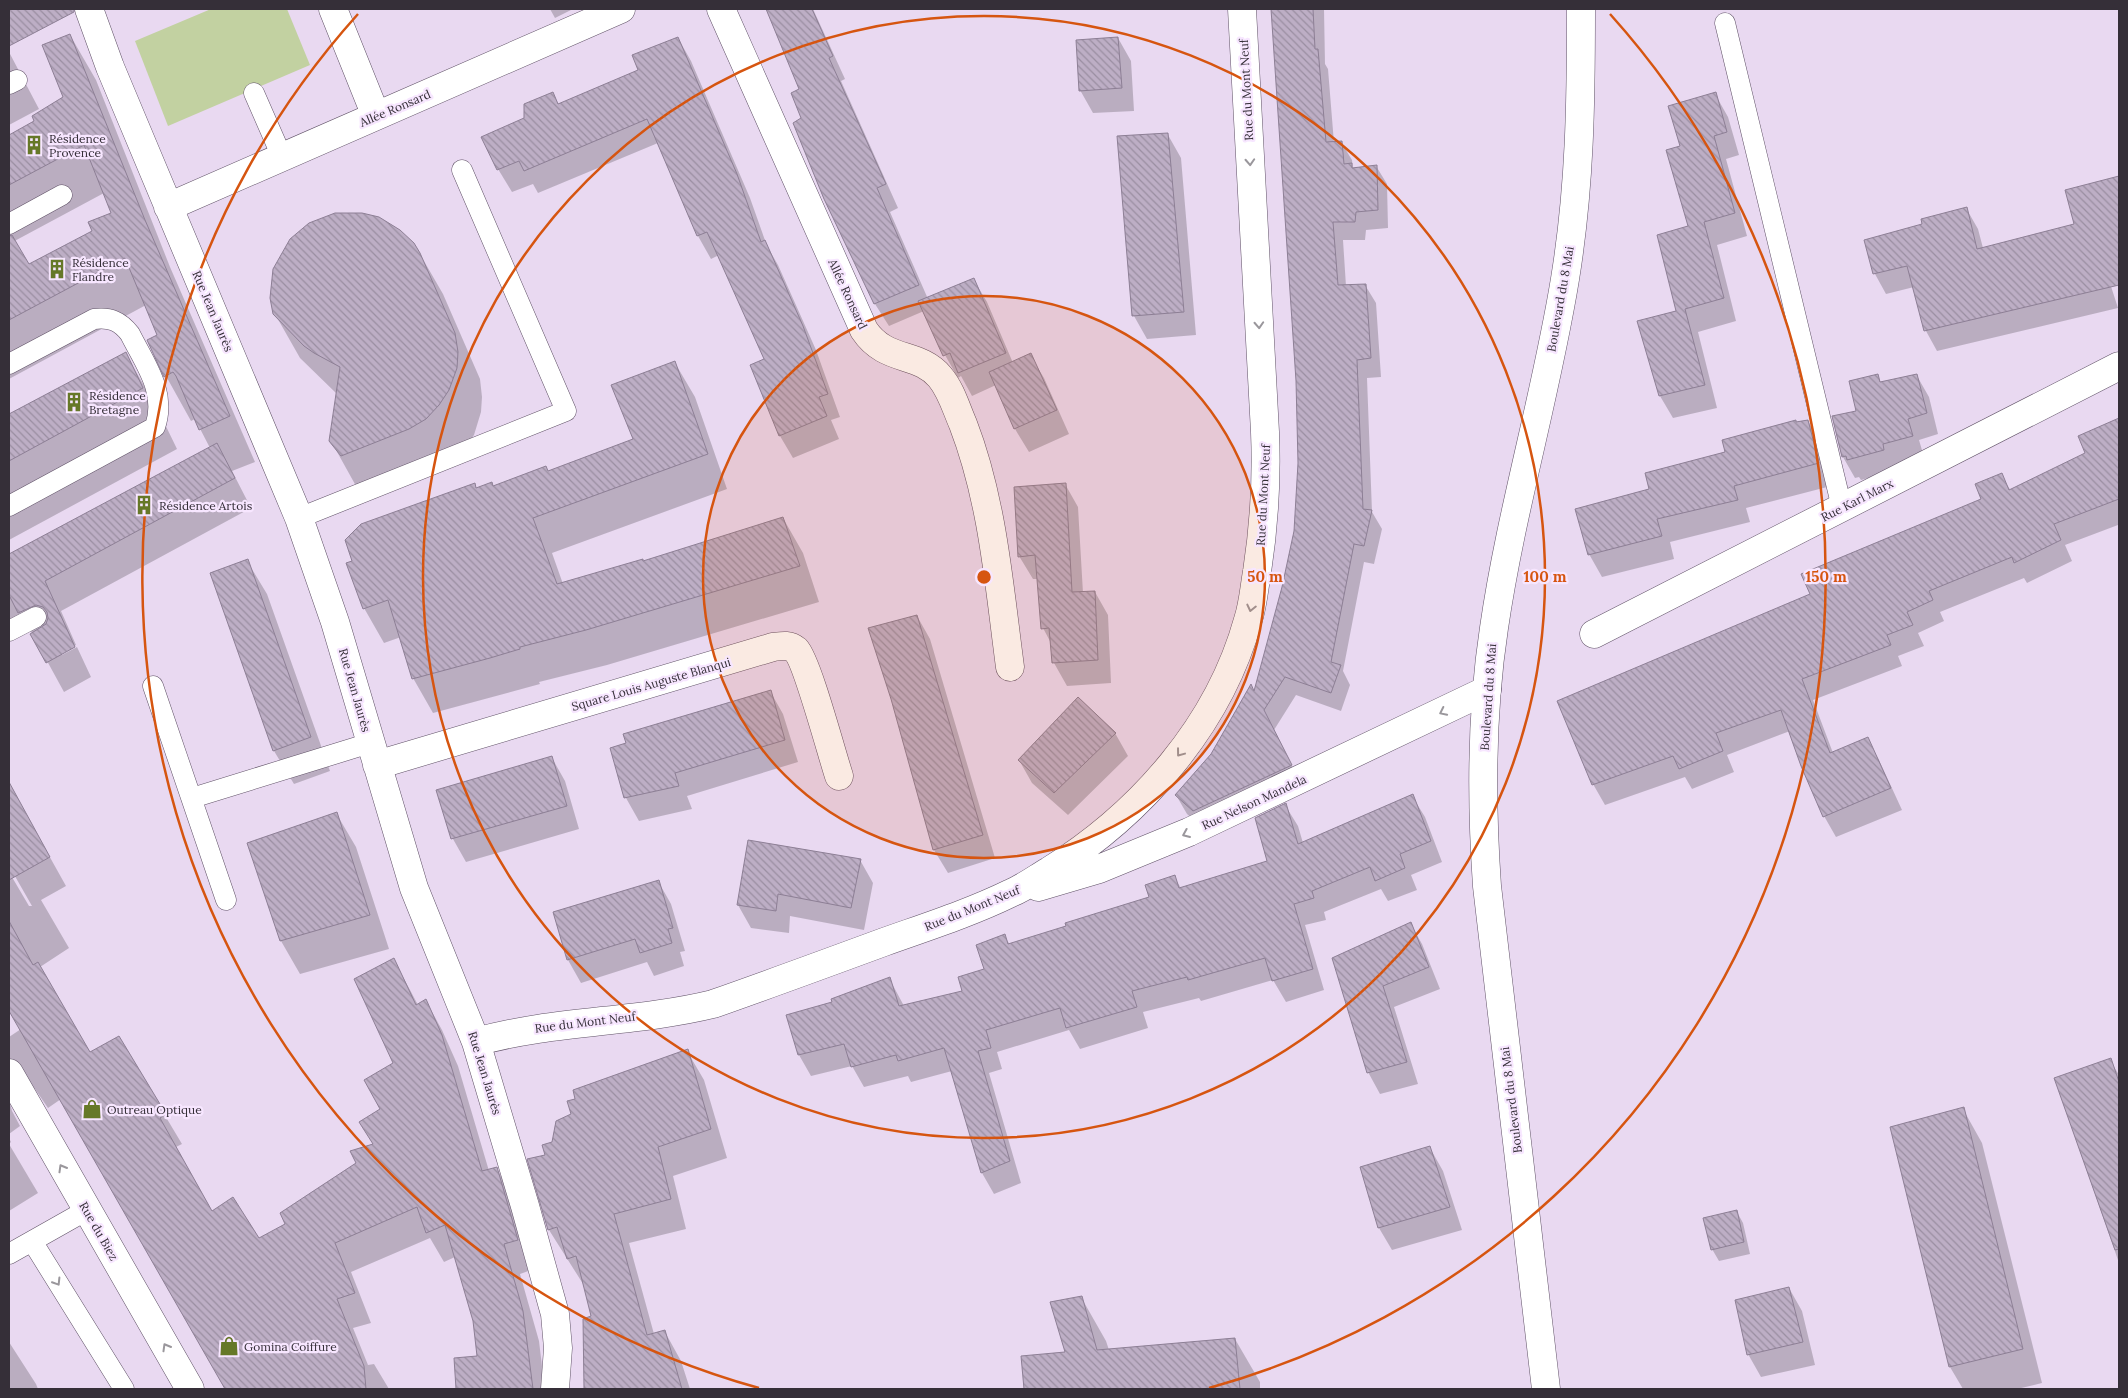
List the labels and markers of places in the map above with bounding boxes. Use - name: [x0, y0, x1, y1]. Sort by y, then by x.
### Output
- place label: Résidence Provence: [49, 131, 106, 160]
- building icon: Résidence Provence: [23, 134, 45, 156]
- place label: Résidence Flandre: [72, 255, 129, 284]
- building icon: Résidence Flandre: [46, 258, 68, 280]
- place label: Résidence Bretagne: [89, 388, 146, 417]
- building icon: Résidence Bretagne: [63, 391, 85, 413]
- building icon: Résidence Artois: [133, 494, 155, 516]
- place label: Résidence Artois: [159, 498, 253, 513]
- centre of rings: [975, 568, 993, 586]
- shop icon: Outreau Optique: [81, 1098, 103, 1120]
- place label: Outreau Optique: [107, 1102, 202, 1117]
- shop icon: Gomina Coiffure: [218, 1335, 240, 1357]
- place label: Gomina Coiffure: [244, 1339, 337, 1354]

